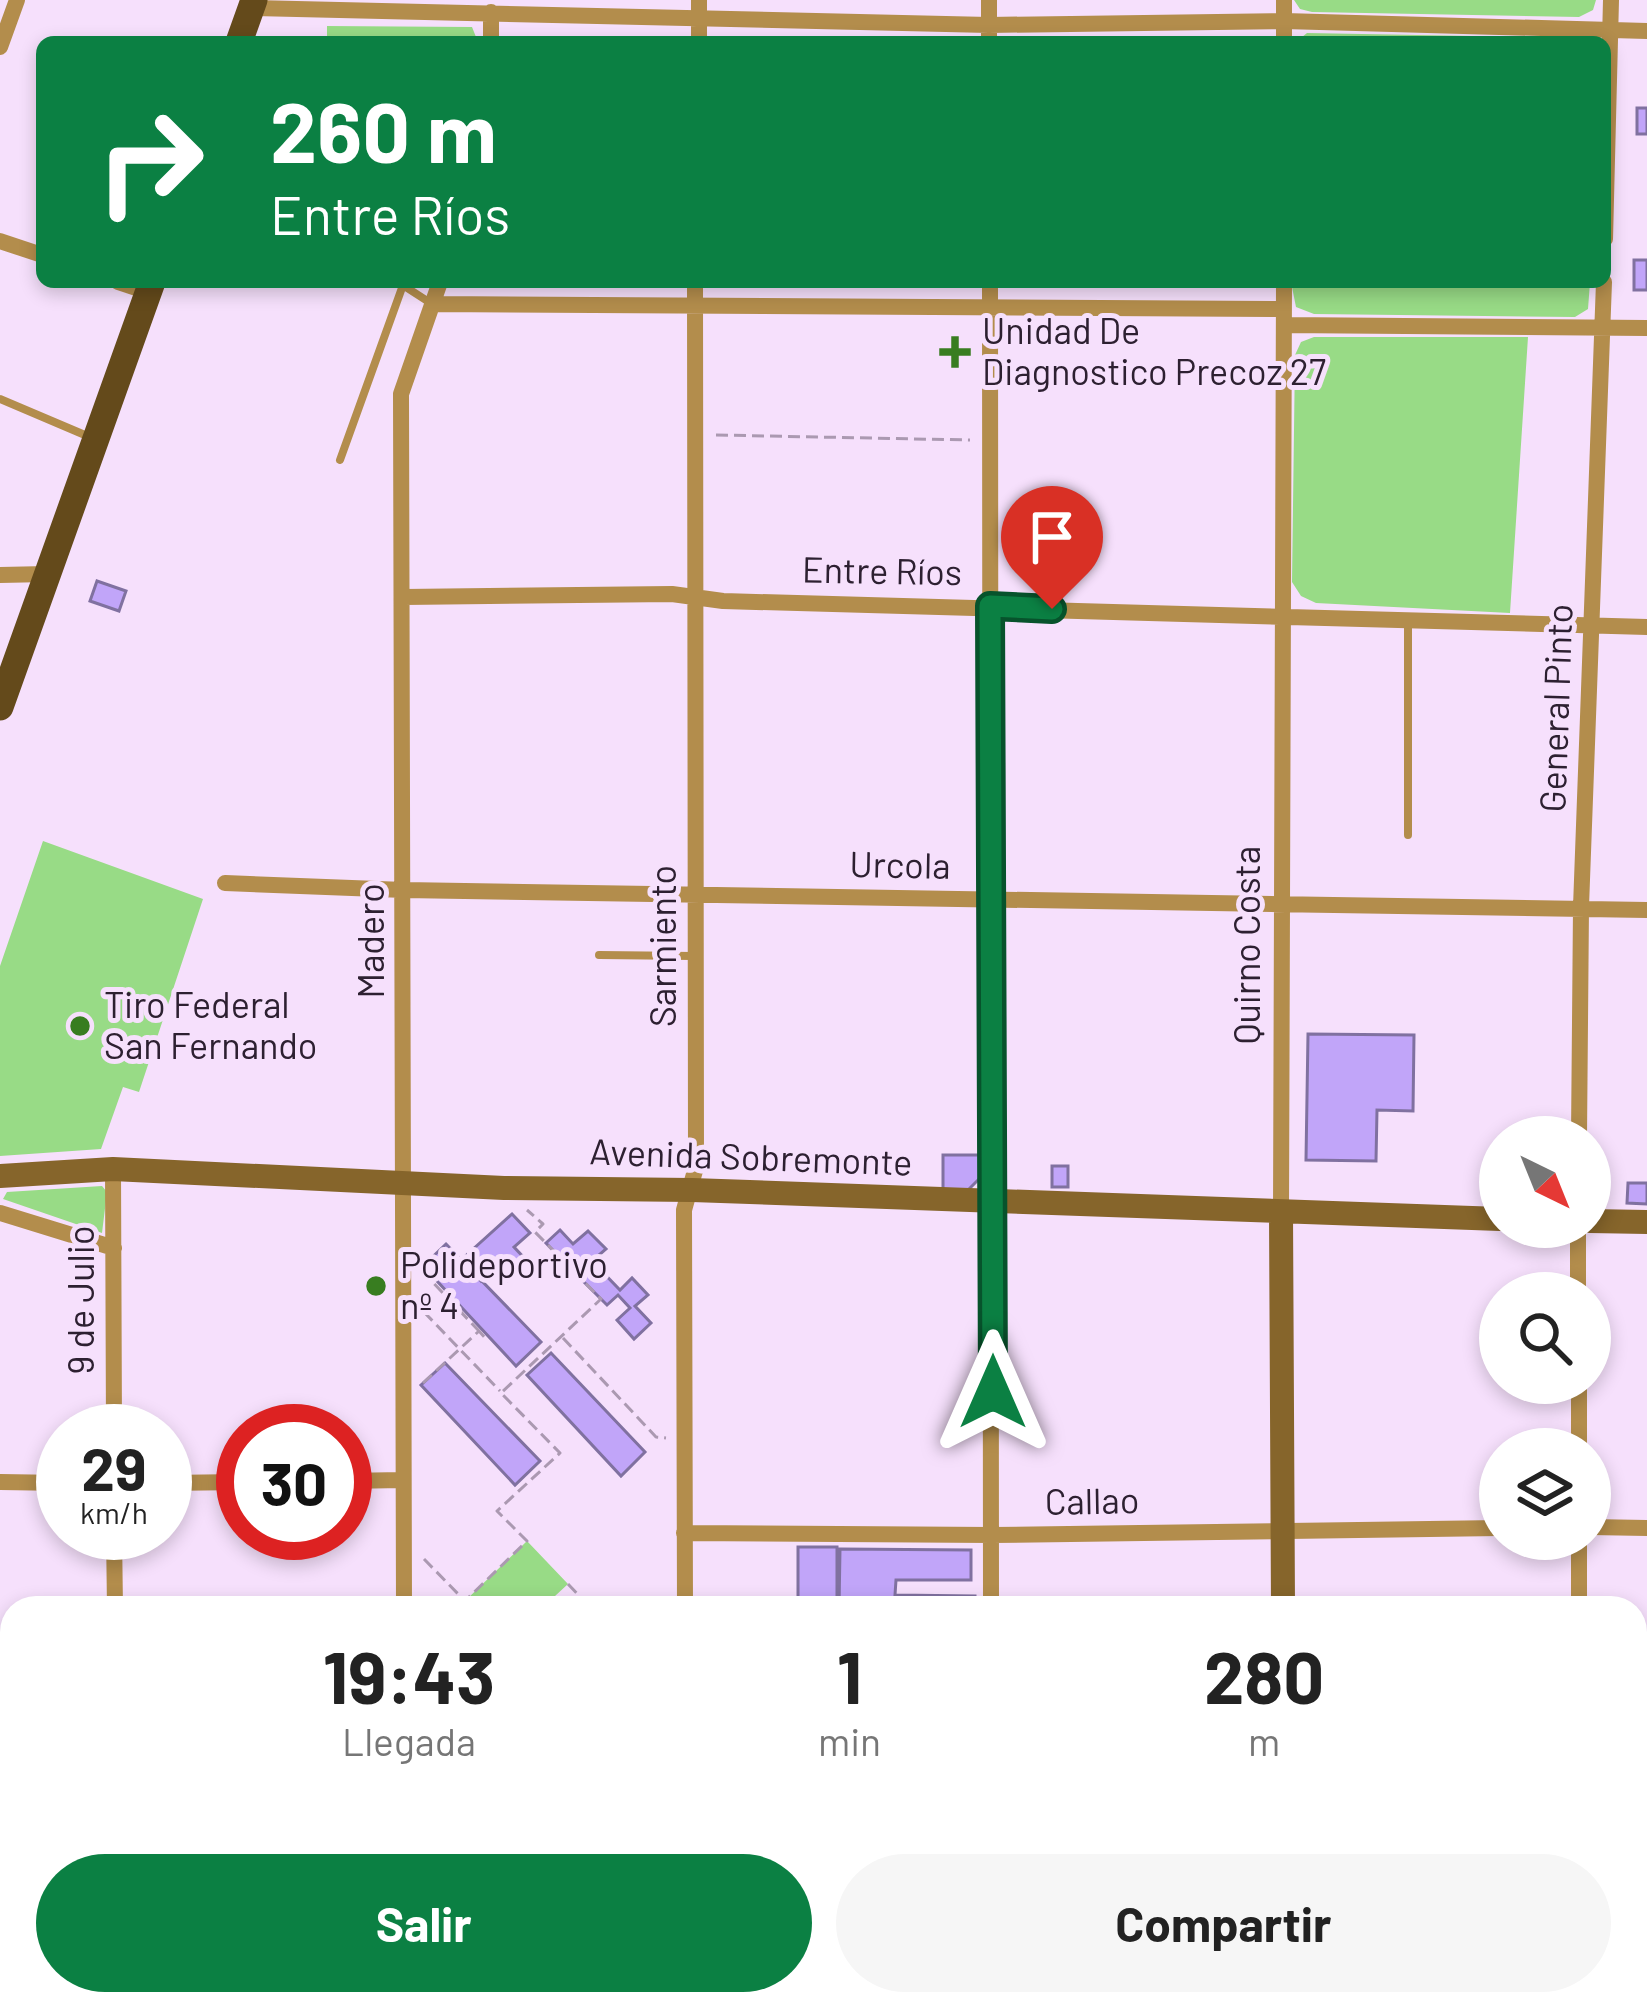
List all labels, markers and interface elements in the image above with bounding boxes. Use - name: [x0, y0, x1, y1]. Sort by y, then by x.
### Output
- text: 260 m: [270, 79, 497, 180]
- icon: right: [72, 84, 228, 240]
- text: Entre Ríos: [270, 181, 510, 246]
- place label: Unidad De Diagnostico Precoz 27: [982, 308, 1326, 392]
- marker: Unidad De Diagnostico Precoz 27: [939, 336, 971, 368]
- pin: [1001, 486, 1103, 609]
- icon: arrive: [1019, 504, 1085, 570]
- street label: Entre Ríos: [802, 547, 962, 592]
- street label: General Pinto: [1529, 603, 1580, 813]
- street label: Urcola: [849, 841, 951, 886]
- street label: Quirno Costa: [1224, 846, 1267, 1044]
- street label: Sarmiento: [640, 865, 683, 1027]
- street label: Madero: [348, 883, 391, 999]
- place label: Tiro Federal San Fernando: [104, 982, 317, 1066]
- marker: Tiro Federal San Fernando: [67, 1013, 93, 1039]
- north arrow: [1479, 1116, 1611, 1248]
- map controls: [1479, 1116, 1611, 1560]
- street label: Avenida Sobremonte: [589, 1128, 913, 1183]
- street label: 9 de Julio: [58, 1225, 101, 1375]
- place label: Polideportivo nº 4: [400, 1242, 608, 1326]
- button: search: [1479, 1272, 1611, 1404]
- marker: Polideportivo nº 4: [363, 1273, 389, 1299]
- position arrow: [930, 1329, 1056, 1455]
- speed limit sign: 30: [216, 1404, 372, 1560]
- button: layers: [1479, 1428, 1611, 1560]
- text: 29: [81, 1431, 147, 1503]
- street label: Callao: [1044, 1477, 1140, 1522]
- text: km/h: [80, 1494, 148, 1530]
- text: 19:43: [323, 1632, 495, 1718]
- text: 1: [837, 1632, 862, 1718]
- text: 280: [1204, 1632, 1324, 1718]
- text: Llegada: [342, 1717, 476, 1764]
- text: min: [818, 1717, 881, 1764]
- text: m: [1248, 1717, 1280, 1764]
- button: Salir: [36, 1854, 812, 1992]
- button: Compartir: [836, 1854, 1611, 1992]

